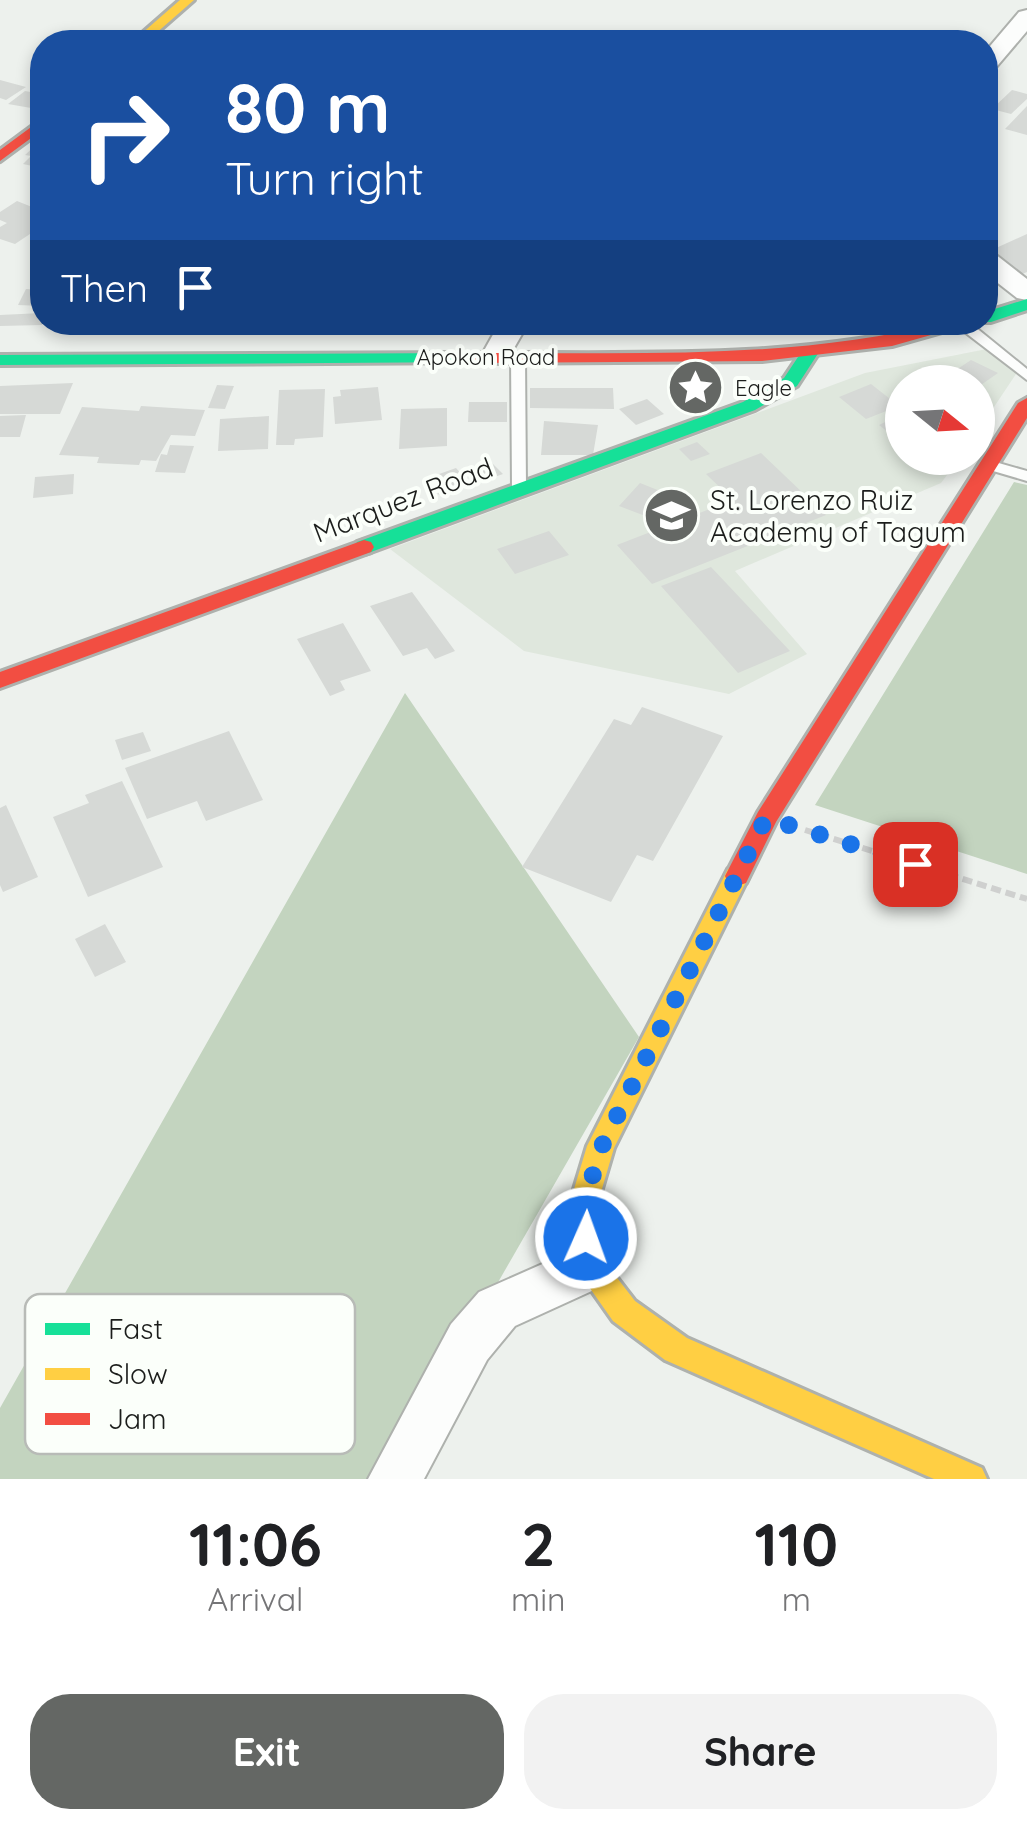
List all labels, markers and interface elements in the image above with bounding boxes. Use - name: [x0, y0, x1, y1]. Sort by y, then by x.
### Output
- text: 80 m: [225, 63, 390, 151]
- icon: right: [60, 70, 190, 200]
- text: Turn right: [225, 150, 424, 206]
- icon: arrive: [168, 260, 223, 315]
- text: Then: [60, 264, 148, 312]
- street label: Apokon Road: [417, 343, 555, 371]
- place icon: Eagle: [666, 358, 726, 418]
- north arrow: [885, 365, 995, 475]
- map controls: [885, 365, 995, 475]
- place label: Eagle: [735, 374, 792, 402]
- street label: Marquez Road: [308, 449, 498, 550]
- place label: St. Lorenzo Ruiz Academy of Tagum: [710, 482, 966, 549]
- school or university icon: St. Lorenzo Ruiz Academy of Tagum: [641, 486, 701, 546]
- pin: [873, 822, 958, 907]
- icon: arrive: [888, 837, 943, 892]
- position arrow: [534, 1186, 638, 1290]
- legend: [25, 1294, 355, 1454]
- text: Fast: [108, 1311, 163, 1346]
- text: Slow: [108, 1356, 168, 1391]
- text: Jam: [108, 1401, 167, 1436]
- text: 11:06: [189, 1506, 322, 1581]
- text: 2: [521, 1506, 555, 1581]
- text: 110: [754, 1506, 838, 1581]
- text: Arrival: [208, 1579, 303, 1619]
- text: min: [511, 1579, 566, 1619]
- text: m: [782, 1579, 811, 1619]
- button: Exit: [30, 1694, 504, 1809]
- button: Share: [524, 1694, 997, 1809]

